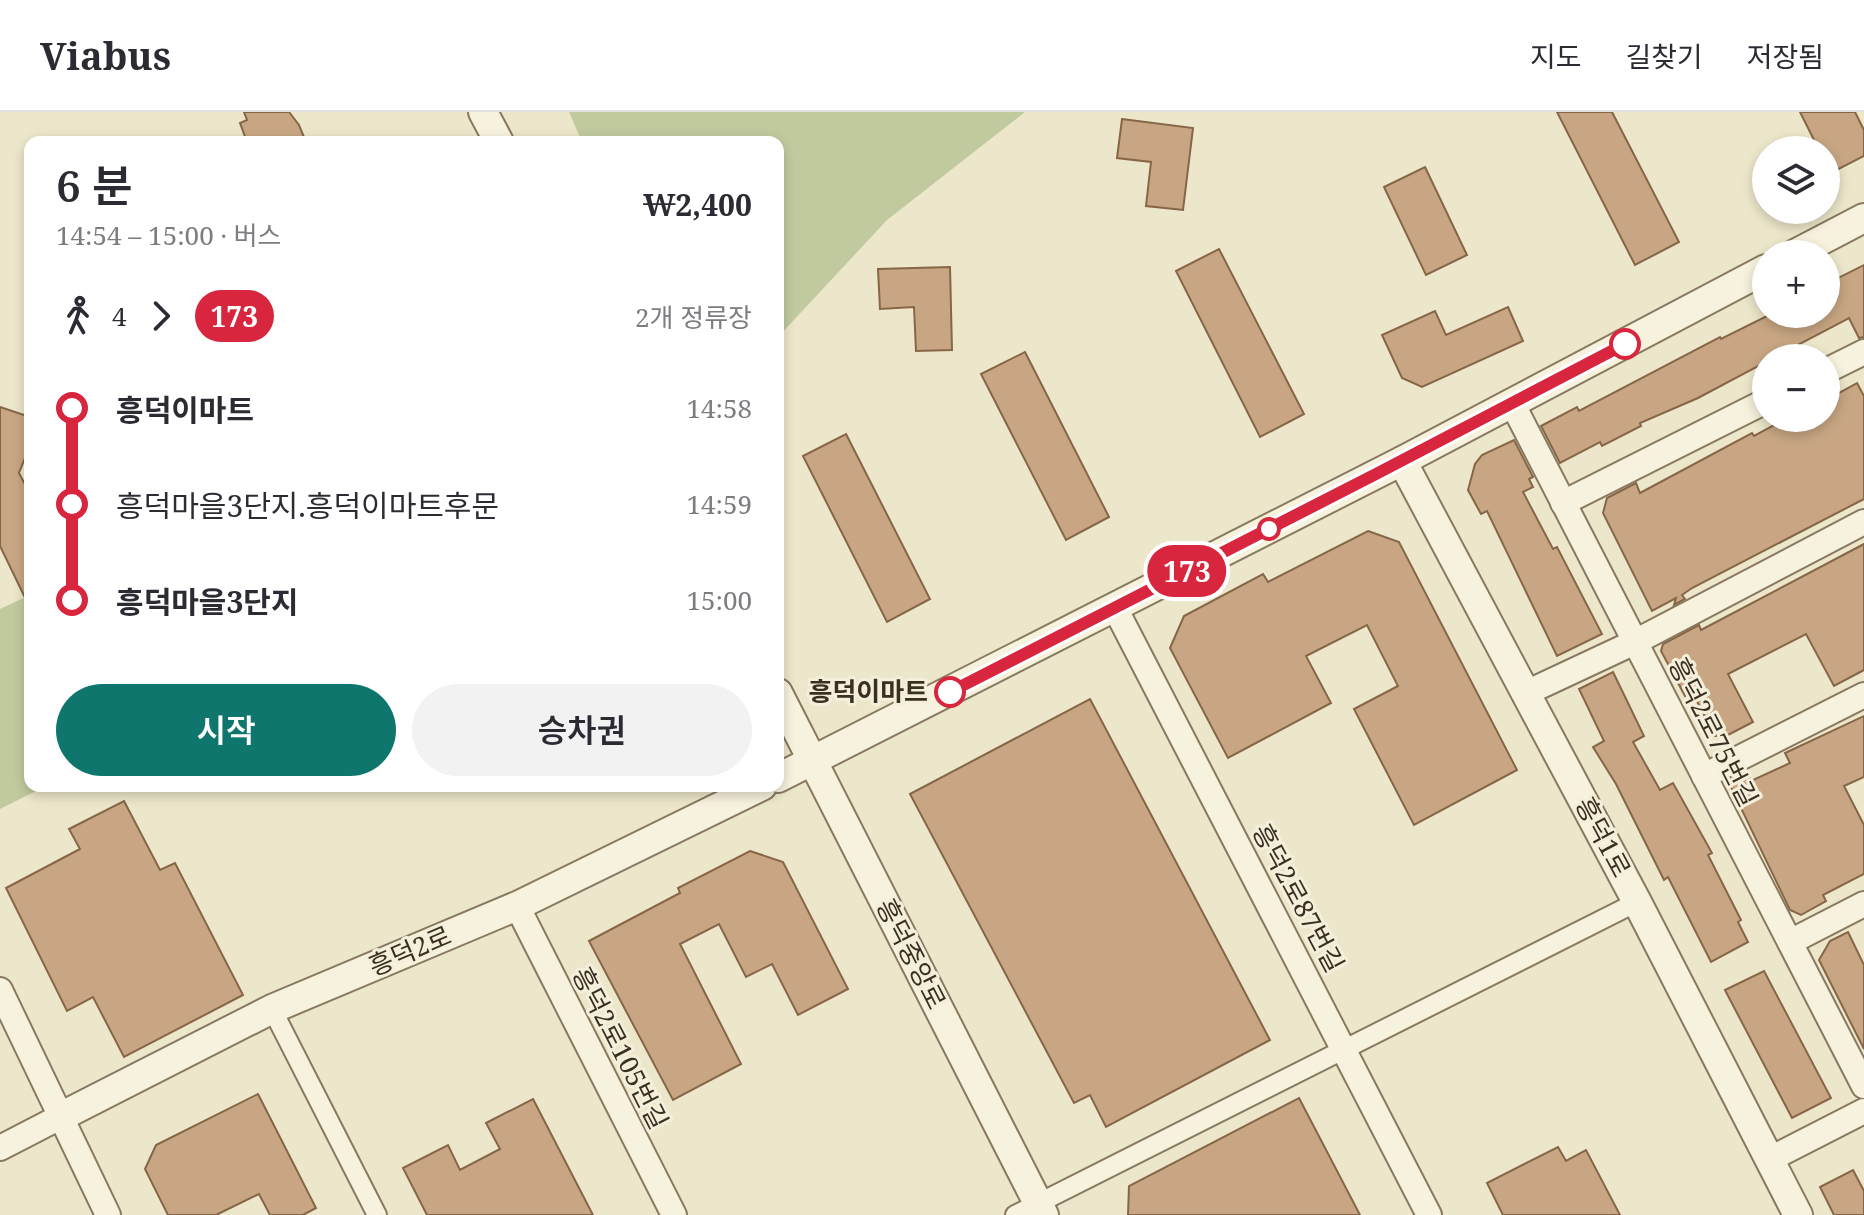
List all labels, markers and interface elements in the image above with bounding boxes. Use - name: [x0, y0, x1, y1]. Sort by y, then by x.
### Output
- text: Viabus: [40, 29, 171, 81]
- text: 지도: [1530, 37, 1581, 75]
- text: 길찾기: [1625, 37, 1703, 75]
- text: 저장됨: [1747, 37, 1824, 75]
- map controls: [1752, 136, 1840, 432]
- button: layers: [1752, 136, 1840, 224]
- text: 6 분: [56, 155, 133, 215]
- text: ₩2,400: [643, 184, 752, 225]
- text: 14:54 – 15:00 · 버스: [56, 217, 282, 253]
- button: +: [1752, 240, 1840, 328]
- icon: walk: [56, 294, 100, 338]
- icon: forward: [139, 294, 183, 338]
- text: 173: [211, 297, 258, 335]
- text: 4: [112, 298, 127, 334]
- text: 2개 정류장: [635, 299, 752, 335]
- unlabelled marker: [1610, 329, 1640, 359]
- button: −: [1752, 344, 1840, 432]
- text: 흥덕이마트: [116, 389, 254, 430]
- text: 14:58: [686, 390, 752, 426]
- text: 흥덕마을3단지.흥덕이마트후문: [116, 485, 499, 526]
- text: 14:59: [686, 486, 752, 522]
- unlabelled marker: [1258, 518, 1280, 540]
- line badge: 173: [1141, 545, 1233, 597]
- text: 173: [1163, 552, 1211, 590]
- text: 흥덕마을3단지: [116, 581, 299, 622]
- text: 15:00: [686, 582, 752, 618]
- street label: 흥덕2로75번길: [1661, 651, 1767, 812]
- place label: 흥덕이마트: [808, 673, 928, 709]
- marker: 흥덕이마트: [935, 677, 965, 707]
- button: 시작: [56, 684, 396, 776]
- button: 승차권: [412, 684, 752, 776]
- street label: 흥덕1로: [1568, 790, 1640, 883]
- street label: 흥덕2로87번길: [1245, 817, 1353, 978]
- street label: 흥덕중앙로: [869, 892, 955, 1015]
- street label: 흥덕2로: [363, 917, 456, 984]
- street label: 흥덕2로105번길: [565, 960, 677, 1135]

